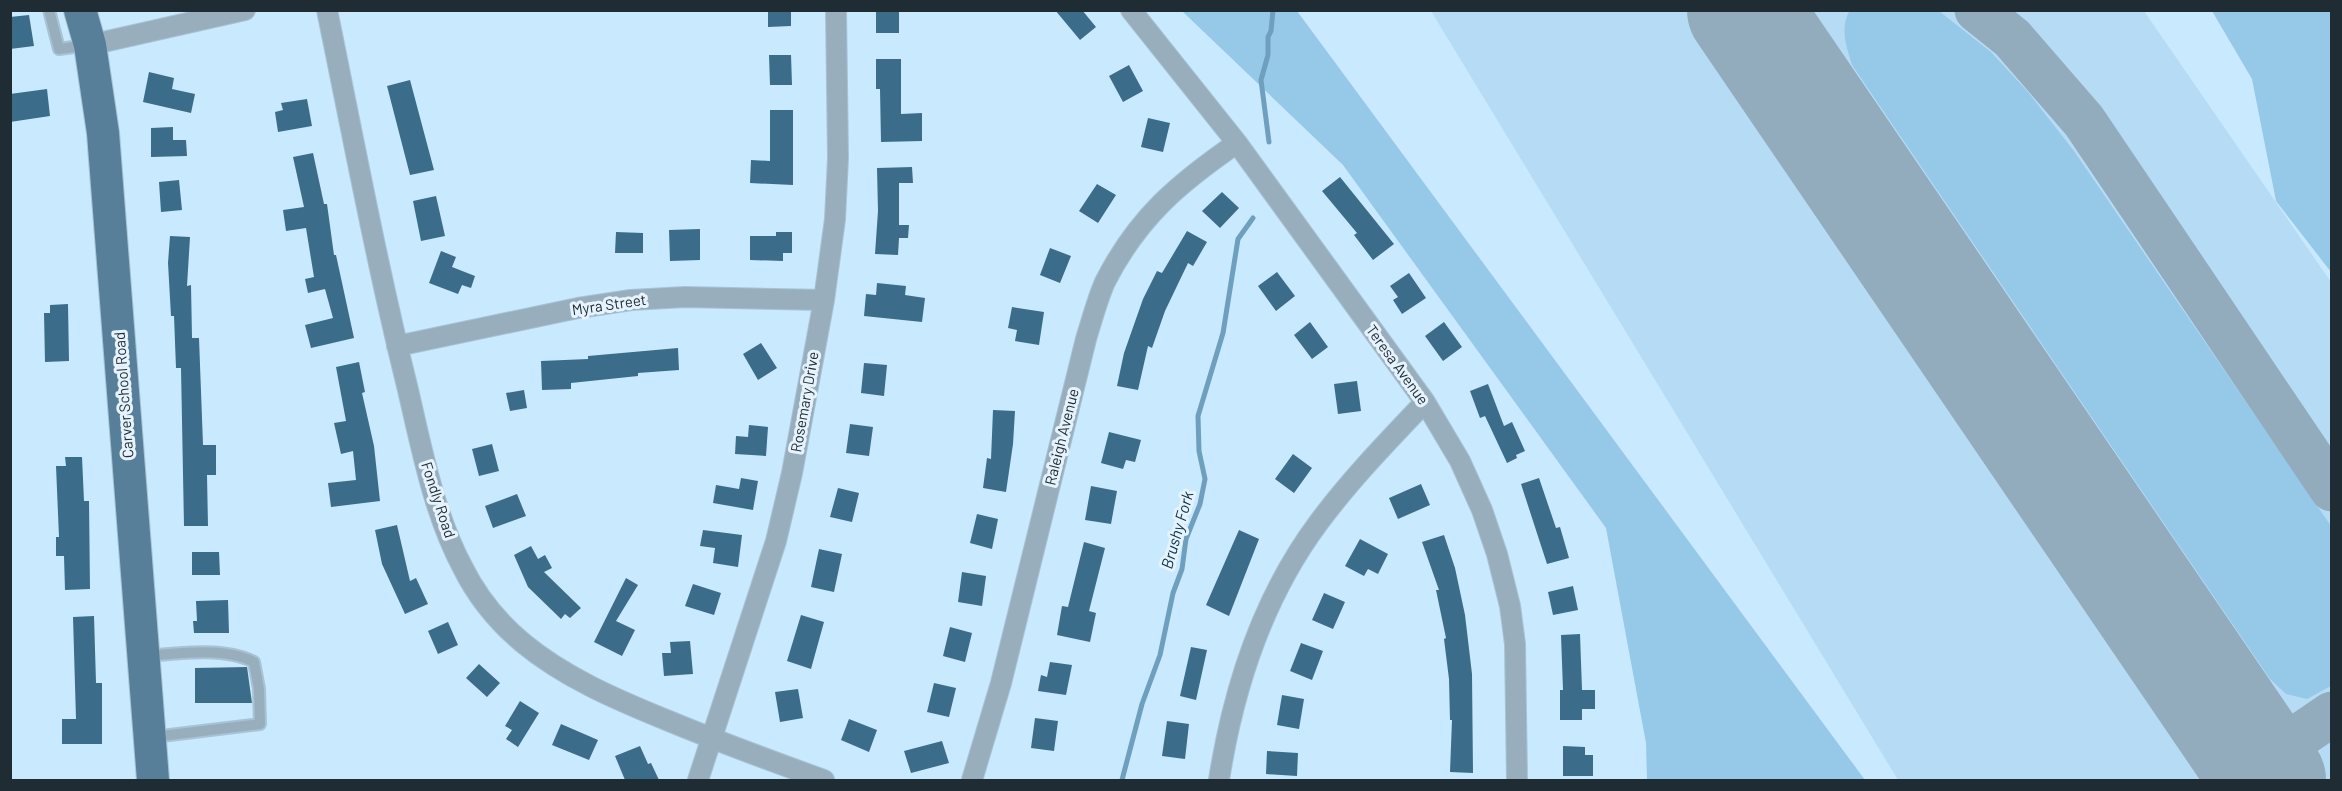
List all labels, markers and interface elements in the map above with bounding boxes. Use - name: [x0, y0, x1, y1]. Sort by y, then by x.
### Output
- street label: Myra Street: [571, 290, 647, 318]
- street label: Teresa Avenue: [1363, 321, 1433, 408]
- street label: Carver School Road: [110, 331, 136, 459]
- street label: Rosemary Drive: [786, 350, 822, 454]
- street label: Raleigh Avenue: [1040, 387, 1082, 487]
- street label: Fondly Road: [418, 459, 460, 540]
- water label: Brushy Fork: [1156, 489, 1197, 571]

